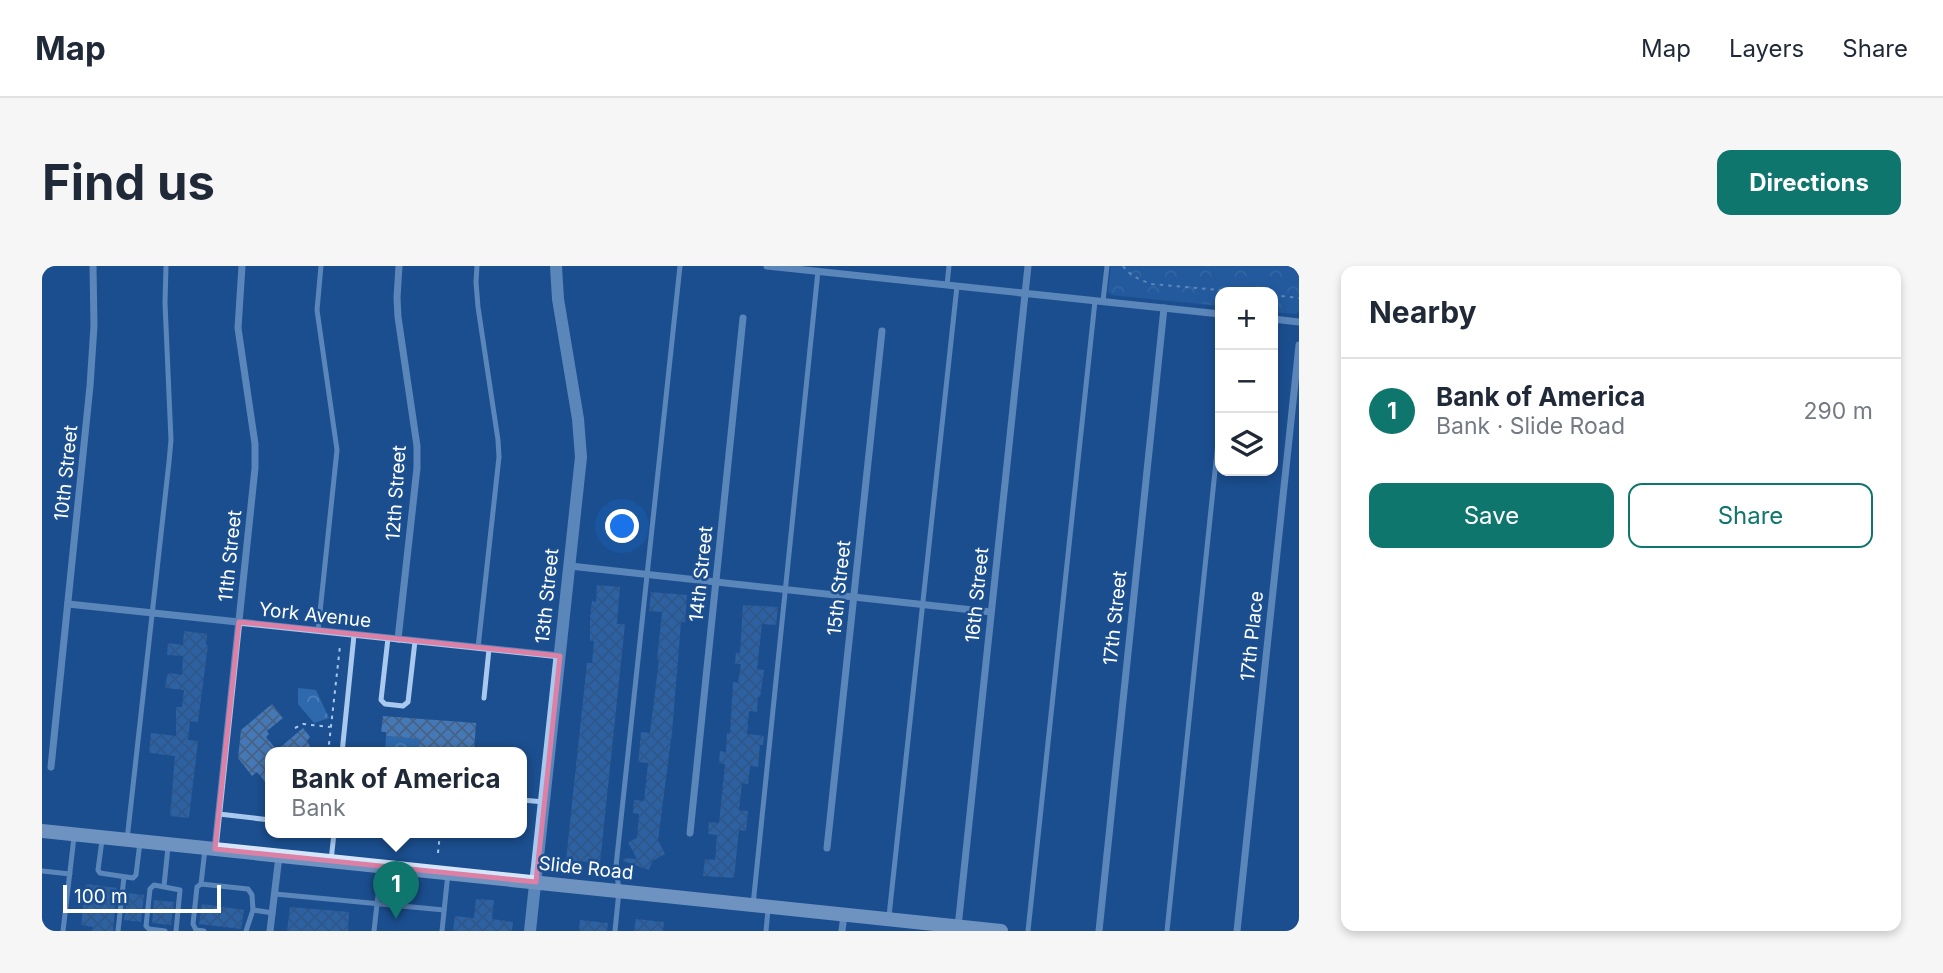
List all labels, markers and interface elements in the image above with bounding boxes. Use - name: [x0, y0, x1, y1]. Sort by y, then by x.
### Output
- text: Map: [35, 28, 106, 68]
- text: Map: [1641, 34, 1691, 63]
- text: Layers: [1729, 34, 1804, 63]
- text: Share: [1842, 34, 1908, 63]
- button: Directions: [1717, 150, 1901, 215]
- text: Find us: [42, 153, 215, 212]
- map controls: [1215, 287, 1278, 476]
- button: +: [1215, 287, 1278, 350]
- text: Nearby: [1369, 294, 1477, 330]
- button: −: [1215, 350, 1278, 413]
- text: Bank of America: [1436, 381, 1645, 412]
- text: 1: [1387, 397, 1397, 425]
- text: 290 m: [1804, 397, 1873, 425]
- text: Bank · Slide Road: [1436, 412, 1625, 440]
- button: layers: [1215, 413, 1278, 476]
- street label: 10th Street: [50, 424, 82, 522]
- street label: 12th Street: [381, 444, 411, 542]
- button: Save: [1369, 483, 1614, 548]
- button: Share: [1628, 483, 1873, 548]
- street label: 11th Street: [214, 509, 246, 603]
- your location: [605, 509, 639, 543]
- street label: 14th Street: [685, 525, 717, 623]
- street label: 15th Street: [823, 539, 855, 637]
- street label: 16th Street: [961, 546, 993, 644]
- street label: 13th Street: [531, 547, 563, 645]
- street label: 17th Street: [1099, 570, 1131, 666]
- street label: 17th Place: [1236, 590, 1268, 682]
- street label: York Avenue: [258, 598, 372, 632]
- popup: [265, 747, 527, 838]
- text: Bank of America: [291, 763, 501, 794]
- text: Bank: [291, 794, 346, 822]
- street label: Slide Road: [537, 852, 635, 884]
- pin: 1: [373, 861, 419, 919]
- scale bar: [63, 882, 220, 914]
- text: 100 m: [74, 885, 128, 908]

